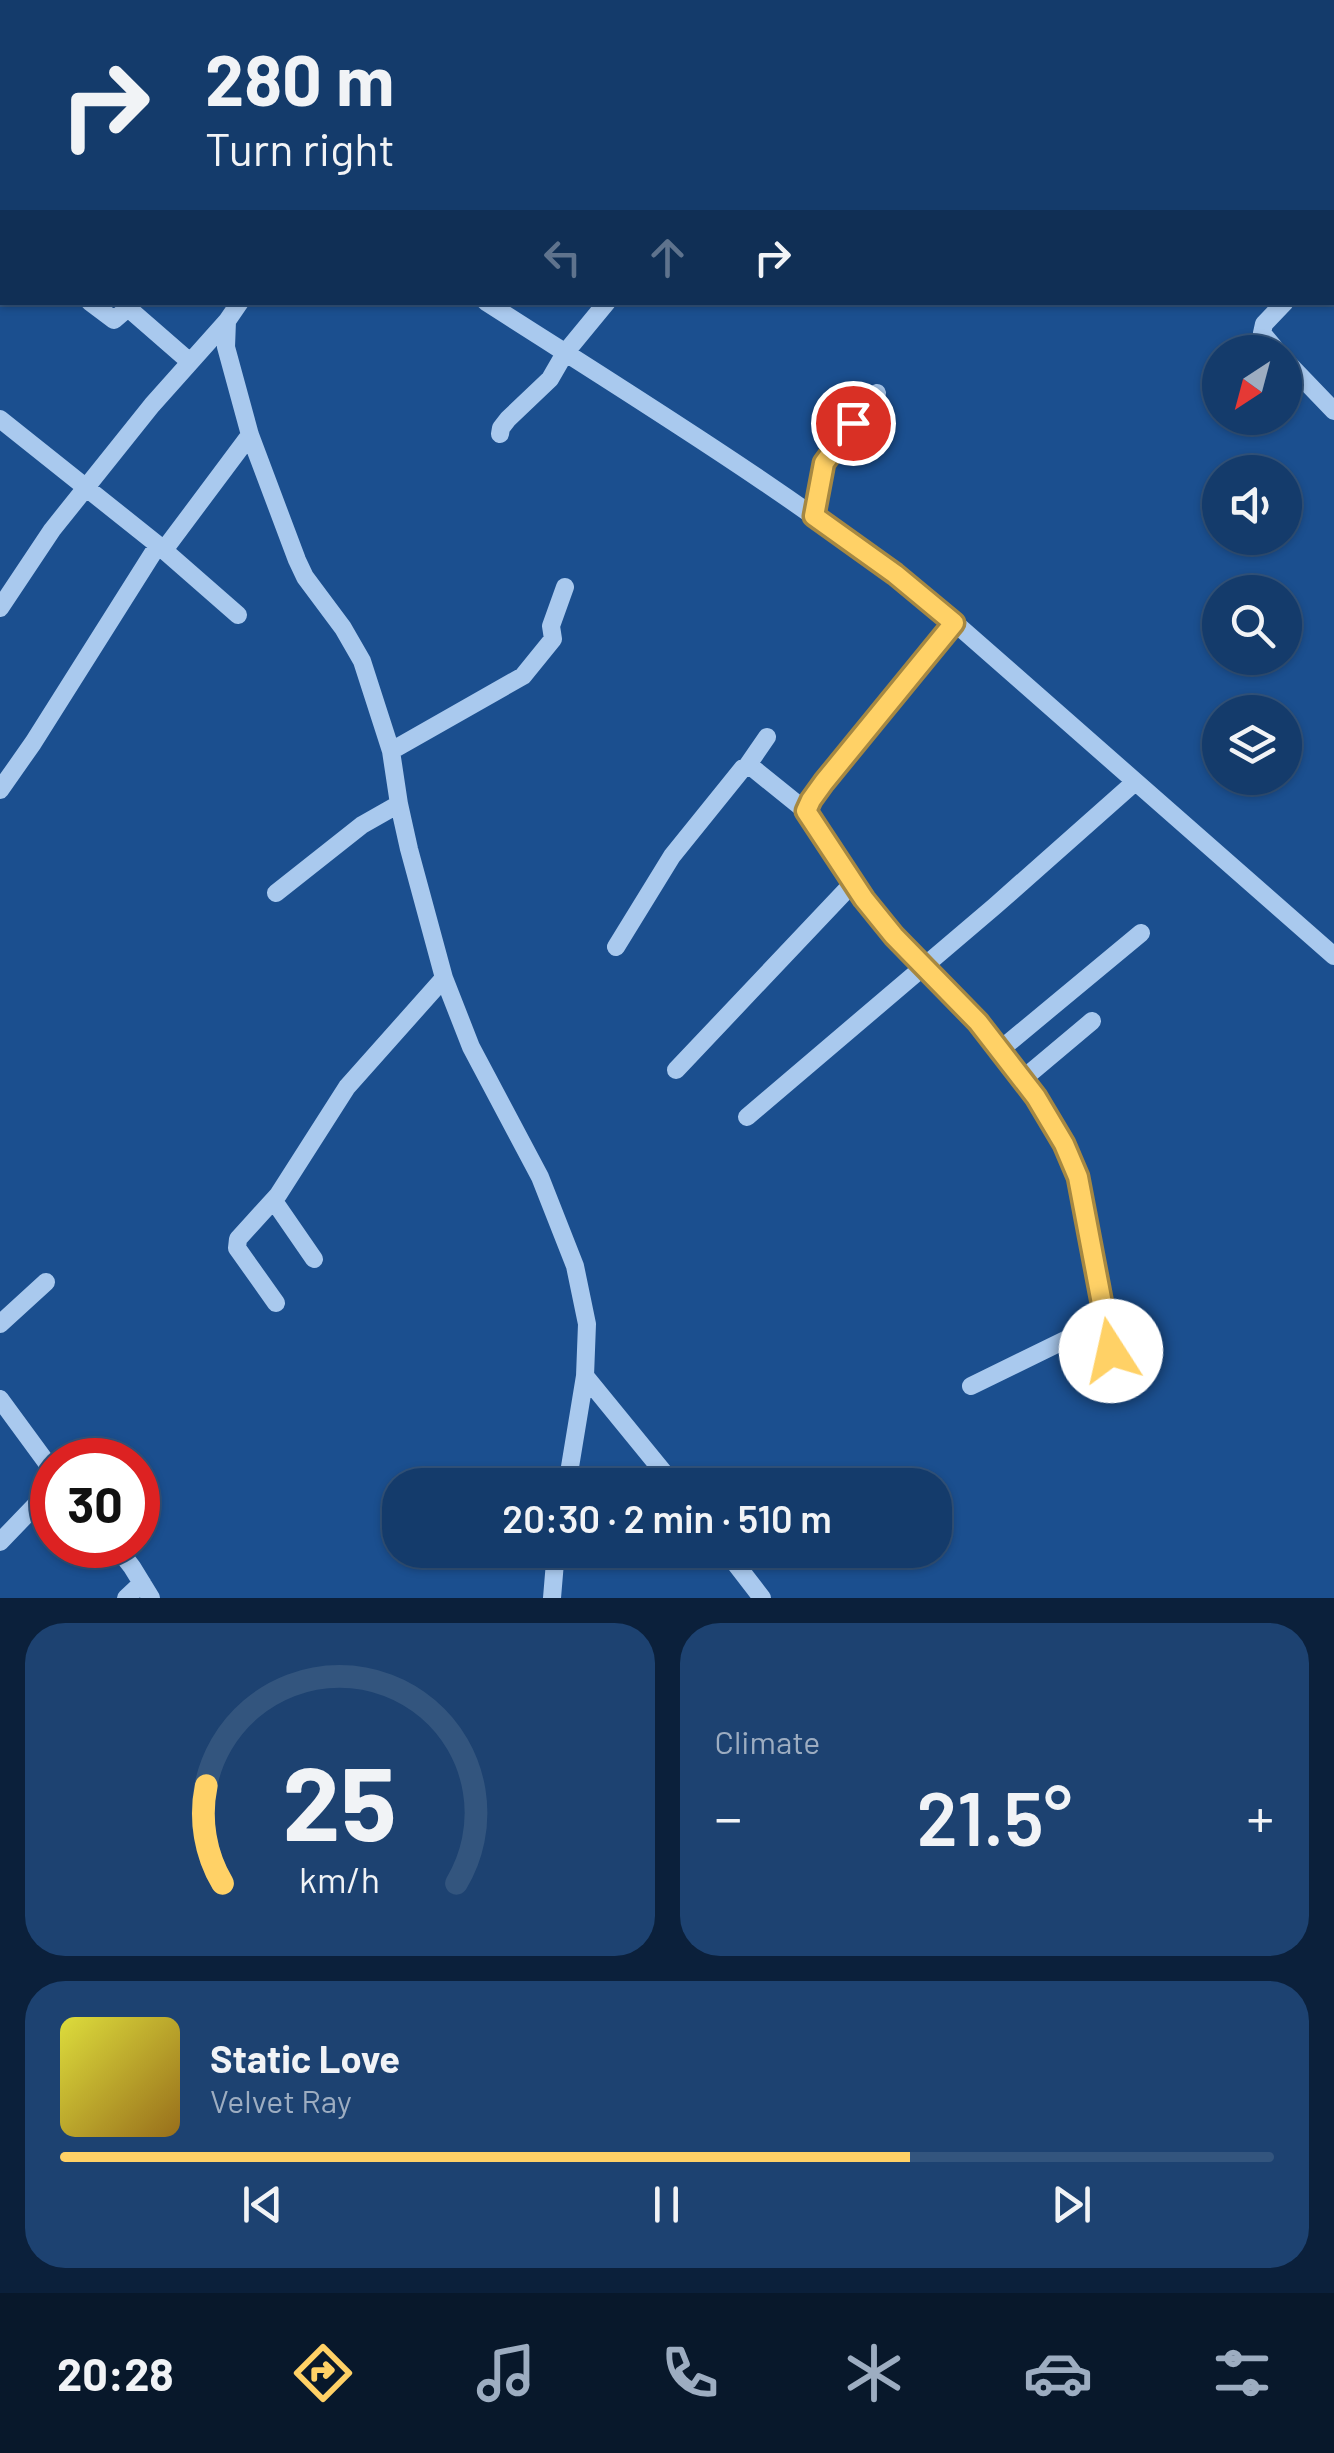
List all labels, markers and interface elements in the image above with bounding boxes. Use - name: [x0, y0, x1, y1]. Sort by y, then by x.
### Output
- text: 280 m: [205, 36, 394, 120]
- icon: right: [40, 40, 170, 170]
- text: Turn right: [205, 121, 395, 175]
- icon: left: [535, 230, 590, 285]
- icon: ahead: [640, 230, 695, 285]
- icon: right: [745, 230, 800, 285]
- north arrow: [1202, 335, 1302, 435]
- map controls: [1202, 335, 1302, 795]
- pin: [811, 381, 896, 466]
- icon: arrive: [826, 396, 881, 451]
- button: sound: [1202, 455, 1302, 555]
- button: search: [1202, 575, 1302, 675]
- button: layers: [1202, 695, 1302, 795]
- position arrow: [1059, 1299, 1163, 1403]
- speed limit sign: 30: [30, 1438, 160, 1568]
- text: 20:30 · 2 min · 510 m: [502, 1495, 832, 1541]
- text: Climate: [715, 1722, 820, 1760]
- text: 25: [283, 1737, 397, 1862]
- text: 21.5°: [916, 1771, 1072, 1861]
- text: −: [715, 1783, 742, 1849]
- text: +: [1246, 1783, 1274, 1849]
- text: km/h: [299, 1857, 380, 1900]
- text: Static Love: [210, 2035, 400, 2081]
- text: Velvet Ray: [210, 2081, 352, 2119]
- icon: previous: [235, 2177, 290, 2232]
- icon: pause: [639, 2177, 694, 2232]
- icon: next: [1044, 2177, 1099, 2232]
- icon: directions: [288, 2338, 358, 2408]
- icon: music: [471, 2338, 541, 2408]
- icon: phone: [655, 2338, 725, 2408]
- icon: climate: [839, 2338, 909, 2408]
- icon: car: [1023, 2338, 1093, 2408]
- icon: filters: [1207, 2338, 1277, 2408]
- text: 20:28: [57, 2346, 174, 2400]

